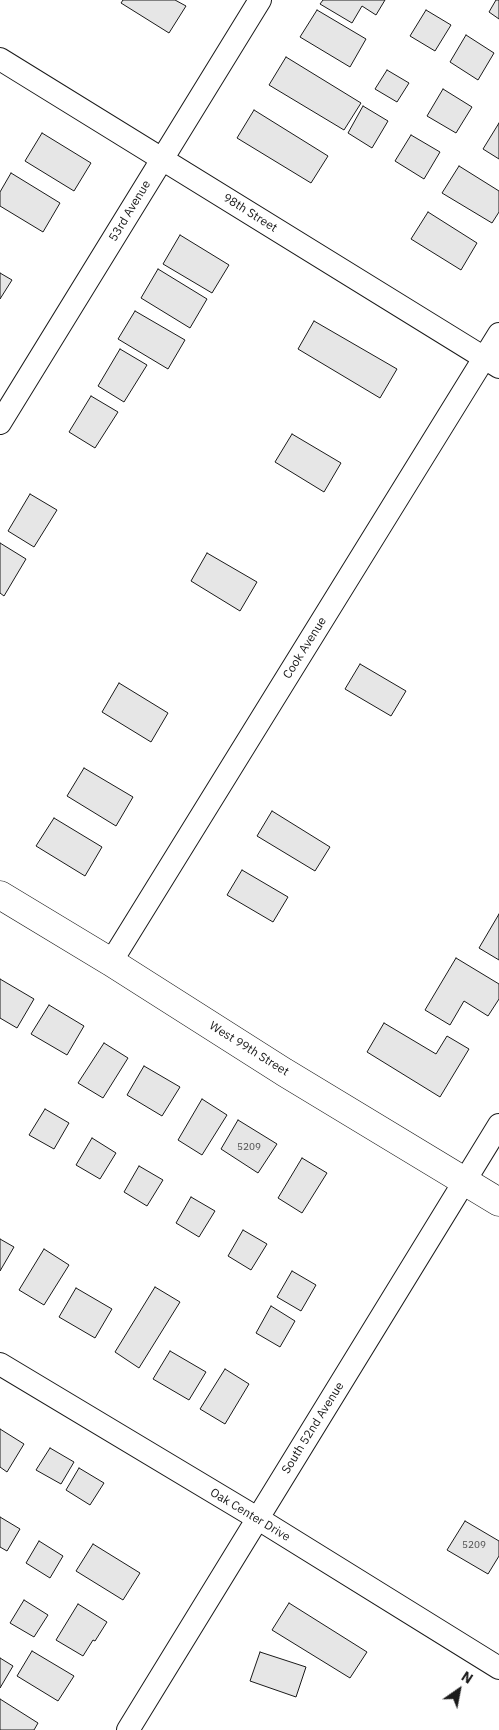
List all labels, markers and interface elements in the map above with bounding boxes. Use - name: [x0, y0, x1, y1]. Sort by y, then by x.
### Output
- street label: 53rd Avenue: [106, 178, 154, 244]
- street label: 98th Street: [220, 191, 280, 235]
- street label: Cook Avenue: [280, 614, 330, 682]
- street label: West 99th Street: [207, 1019, 291, 1079]
- house number: 5209: [237, 1141, 261, 1153]
- street label: South 52nd Avenue: [279, 1379, 347, 1477]
- street label: Oak Center Drive: [207, 1485, 293, 1545]
- house number: 5209: [462, 1539, 486, 1551]
- north arrow: [434, 1665, 484, 1715]
- text: N: [458, 1667, 476, 1688]

